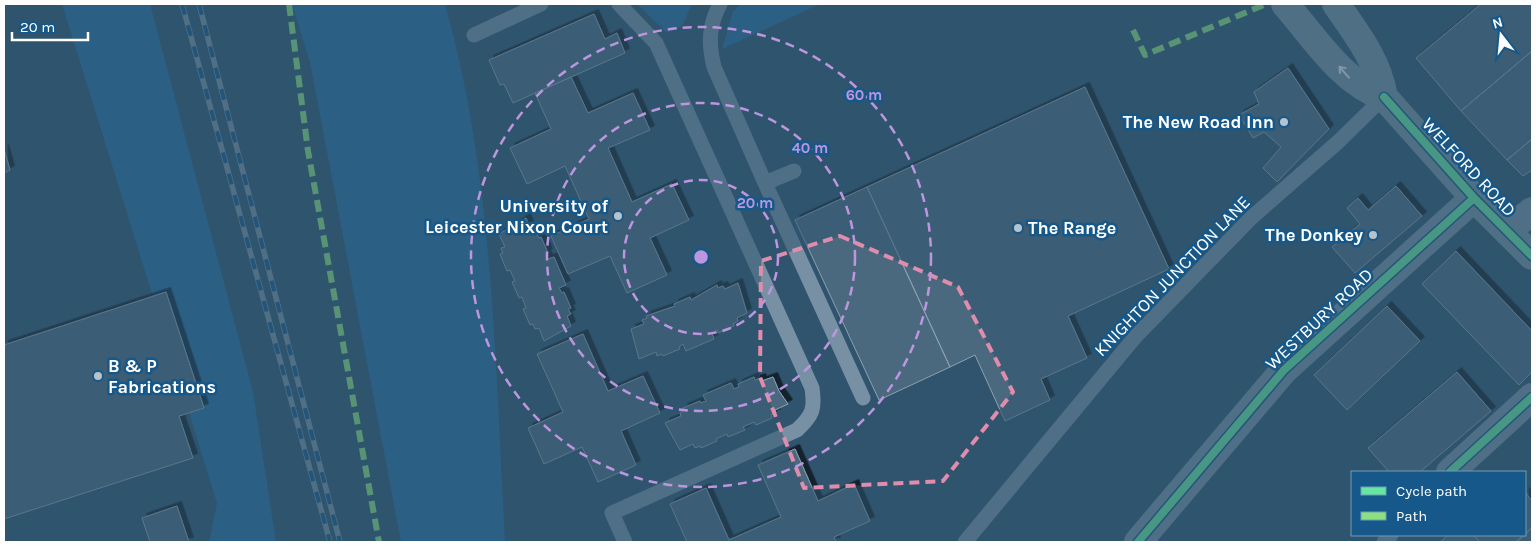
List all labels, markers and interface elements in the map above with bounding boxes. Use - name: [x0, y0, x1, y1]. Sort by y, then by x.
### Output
- scale bar: [12, 10, 89, 42]
- north arrow: [1476, 10, 1526, 60]
- text: N: [1490, 13, 1505, 33]
- text: 20 m: [20, 18, 55, 36]
- one-way arrow: [1338, 65, 1350, 78]
- text: 60 m: [846, 86, 882, 104]
- place label: The New Road Inn: [1123, 111, 1274, 133]
- street label: WELFORD ROAD: [1417, 113, 1521, 221]
- marker: The New Road Inn: [1278, 116, 1290, 128]
- text: 40 m: [792, 139, 828, 157]
- street label: KNIGHTON JUNCTION LANE: [1089, 191, 1255, 361]
- text: 20 m: [737, 194, 773, 212]
- place label: University of Leicester Nixon Court: [425, 195, 608, 238]
- marker: University of Leicester Nixon Court: [612, 210, 624, 222]
- place label: The Range: [1028, 217, 1116, 239]
- marker: The Range: [1012, 222, 1024, 234]
- place label: The Donkey: [1265, 224, 1363, 246]
- marker: The Donkey: [1367, 229, 1379, 241]
- centre of rings: [692, 248, 710, 266]
- street label: WESTBURY ROAD: [1261, 264, 1377, 374]
- place label: B & P Fabrications: [108, 355, 216, 398]
- marker: B & P Fabrications: [92, 370, 104, 382]
- legend: [1351, 471, 1526, 536]
- text: Cycle path: [1396, 482, 1467, 500]
- text: Path: [1396, 507, 1427, 525]

